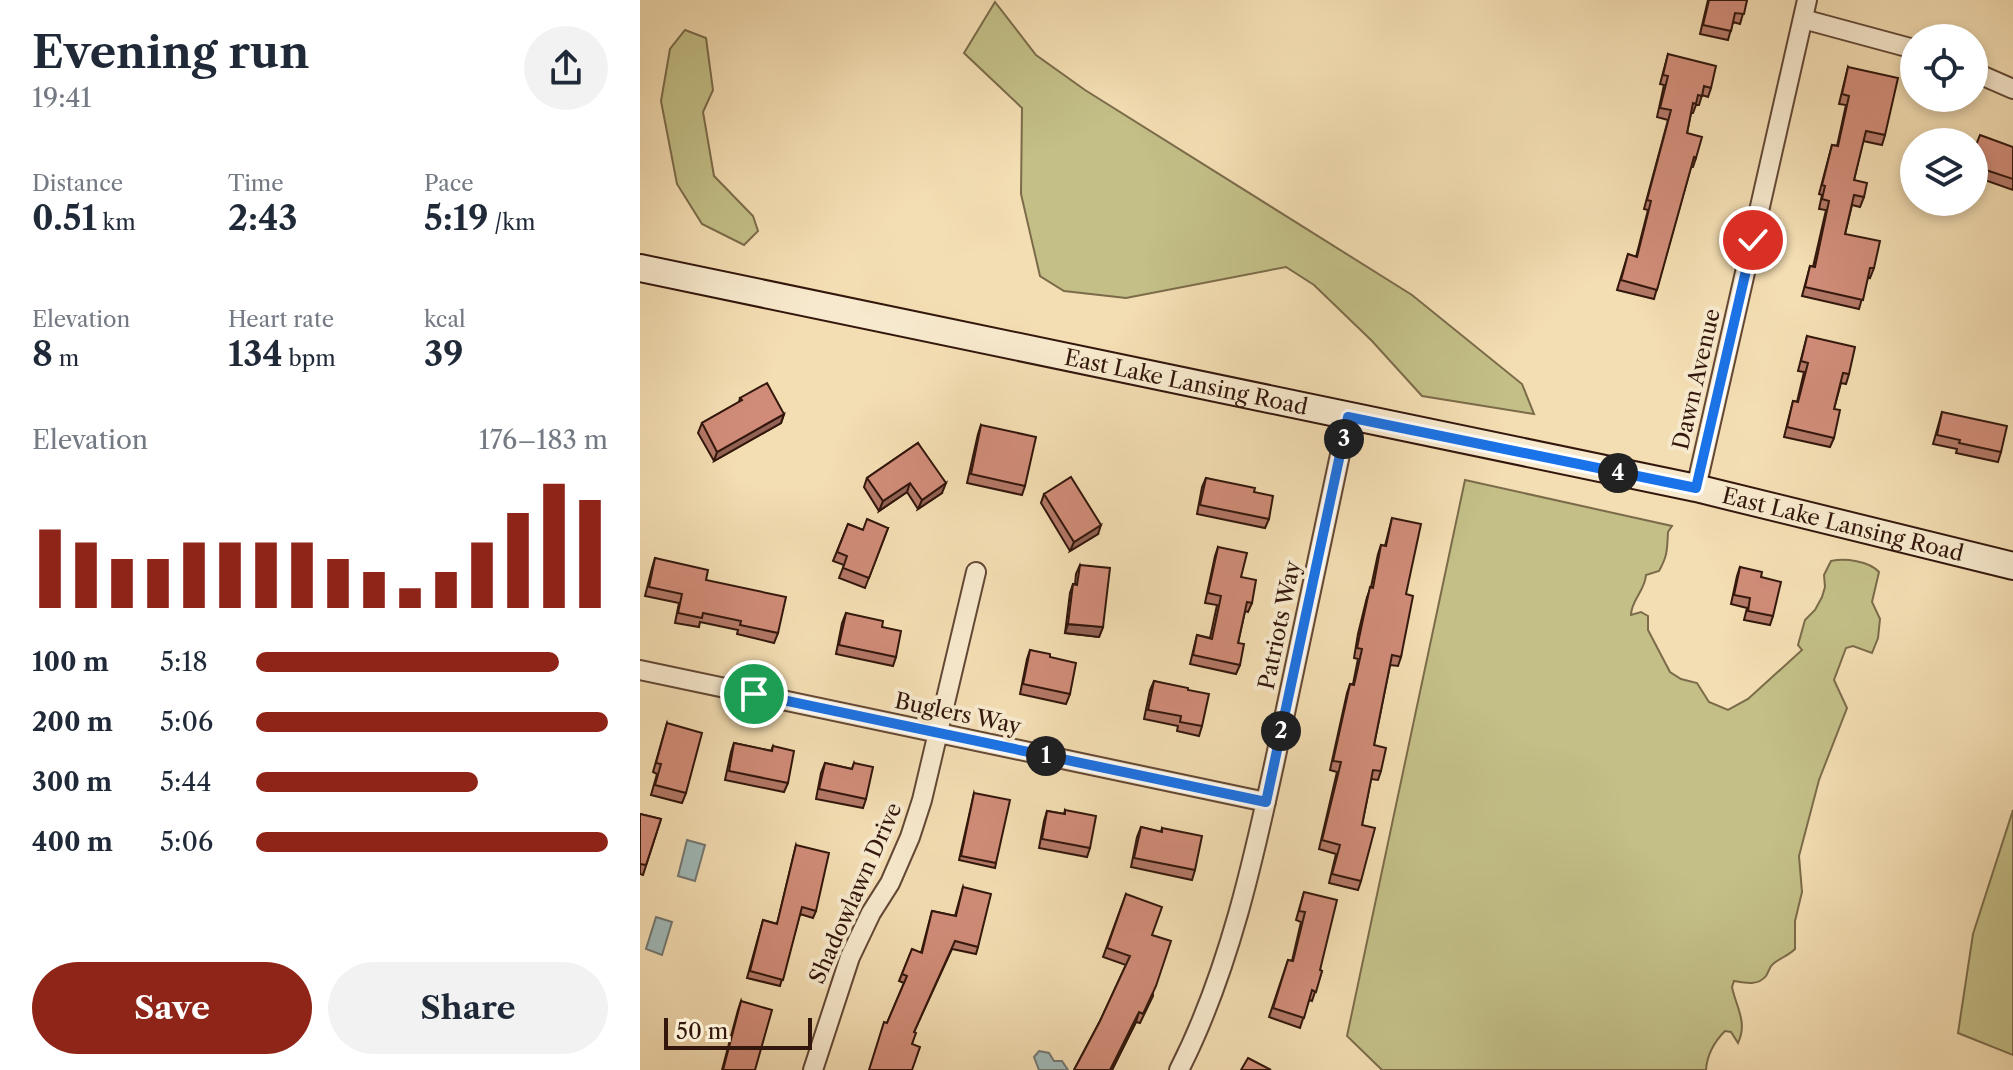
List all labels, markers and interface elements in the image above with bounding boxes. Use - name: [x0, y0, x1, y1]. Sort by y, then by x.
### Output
- map controls: [1900, 24, 1988, 216]
- button: locate: [1900, 24, 1988, 112]
- text: Evening run: [32, 25, 309, 79]
- button: share: [524, 26, 608, 110]
- text: 19:41: [32, 82, 91, 114]
- button: layers: [1900, 128, 1988, 216]
- text: Distance: [32, 170, 123, 197]
- text: Time: [228, 170, 284, 197]
- text: Pace: [424, 170, 474, 197]
- text: 0.51: [32, 197, 97, 239]
- text: 2:43: [228, 197, 298, 239]
- text: 5:19: [424, 197, 488, 239]
- pin: [1719, 206, 1787, 274]
- text: km: [97, 209, 136, 236]
- text: /km: [488, 209, 535, 236]
- icon: check: [1731, 218, 1775, 262]
- text: Elevation: [32, 306, 130, 333]
- text: Heart rate: [228, 306, 334, 333]
- text: kcal: [424, 306, 466, 333]
- street label: Dawn Avenue: [1667, 306, 1726, 452]
- text: 8: [32, 333, 53, 375]
- text: 134: [228, 333, 283, 375]
- text: 39: [424, 333, 464, 375]
- street label: East Lake Lansing Road: [1062, 344, 1310, 421]
- text: m: [53, 345, 79, 372]
- text: bpm: [283, 345, 336, 372]
- pin: 3: [1324, 419, 1364, 459]
- text: Elevation: [32, 424, 148, 456]
- text: 176–183 m: [479, 424, 608, 456]
- text: 3: [1338, 425, 1350, 452]
- pin: 4: [1598, 453, 1638, 493]
- text: 4: [1611, 459, 1625, 486]
- street label: East Lake Lansing Road: [1719, 482, 1966, 567]
- street label: Patriots Way: [1253, 558, 1306, 692]
- text: 100 m: [32, 646, 109, 678]
- text: 5:18: [160, 646, 208, 678]
- pin: [720, 660, 788, 728]
- icon: arrive: [732, 672, 776, 716]
- street label: Buglers Way: [892, 687, 1024, 740]
- text: 200 m: [32, 706, 113, 738]
- text: 5:06: [160, 706, 213, 738]
- pin: 2: [1261, 711, 1301, 751]
- text: 2: [1275, 717, 1288, 744]
- pin: 1: [1026, 736, 1066, 776]
- text: 1: [1041, 742, 1051, 769]
- text: 300 m: [32, 766, 112, 798]
- text: 5:44: [160, 766, 211, 798]
- street label: Shadowlawn Drive: [803, 798, 908, 988]
- text: 400 m: [32, 826, 113, 858]
- text: 5:06: [160, 826, 213, 858]
- button: Save: [32, 962, 312, 1054]
- button: Share: [328, 962, 608, 1054]
- scale bar: [664, 1014, 812, 1050]
- text: 50 m: [676, 1018, 728, 1045]

